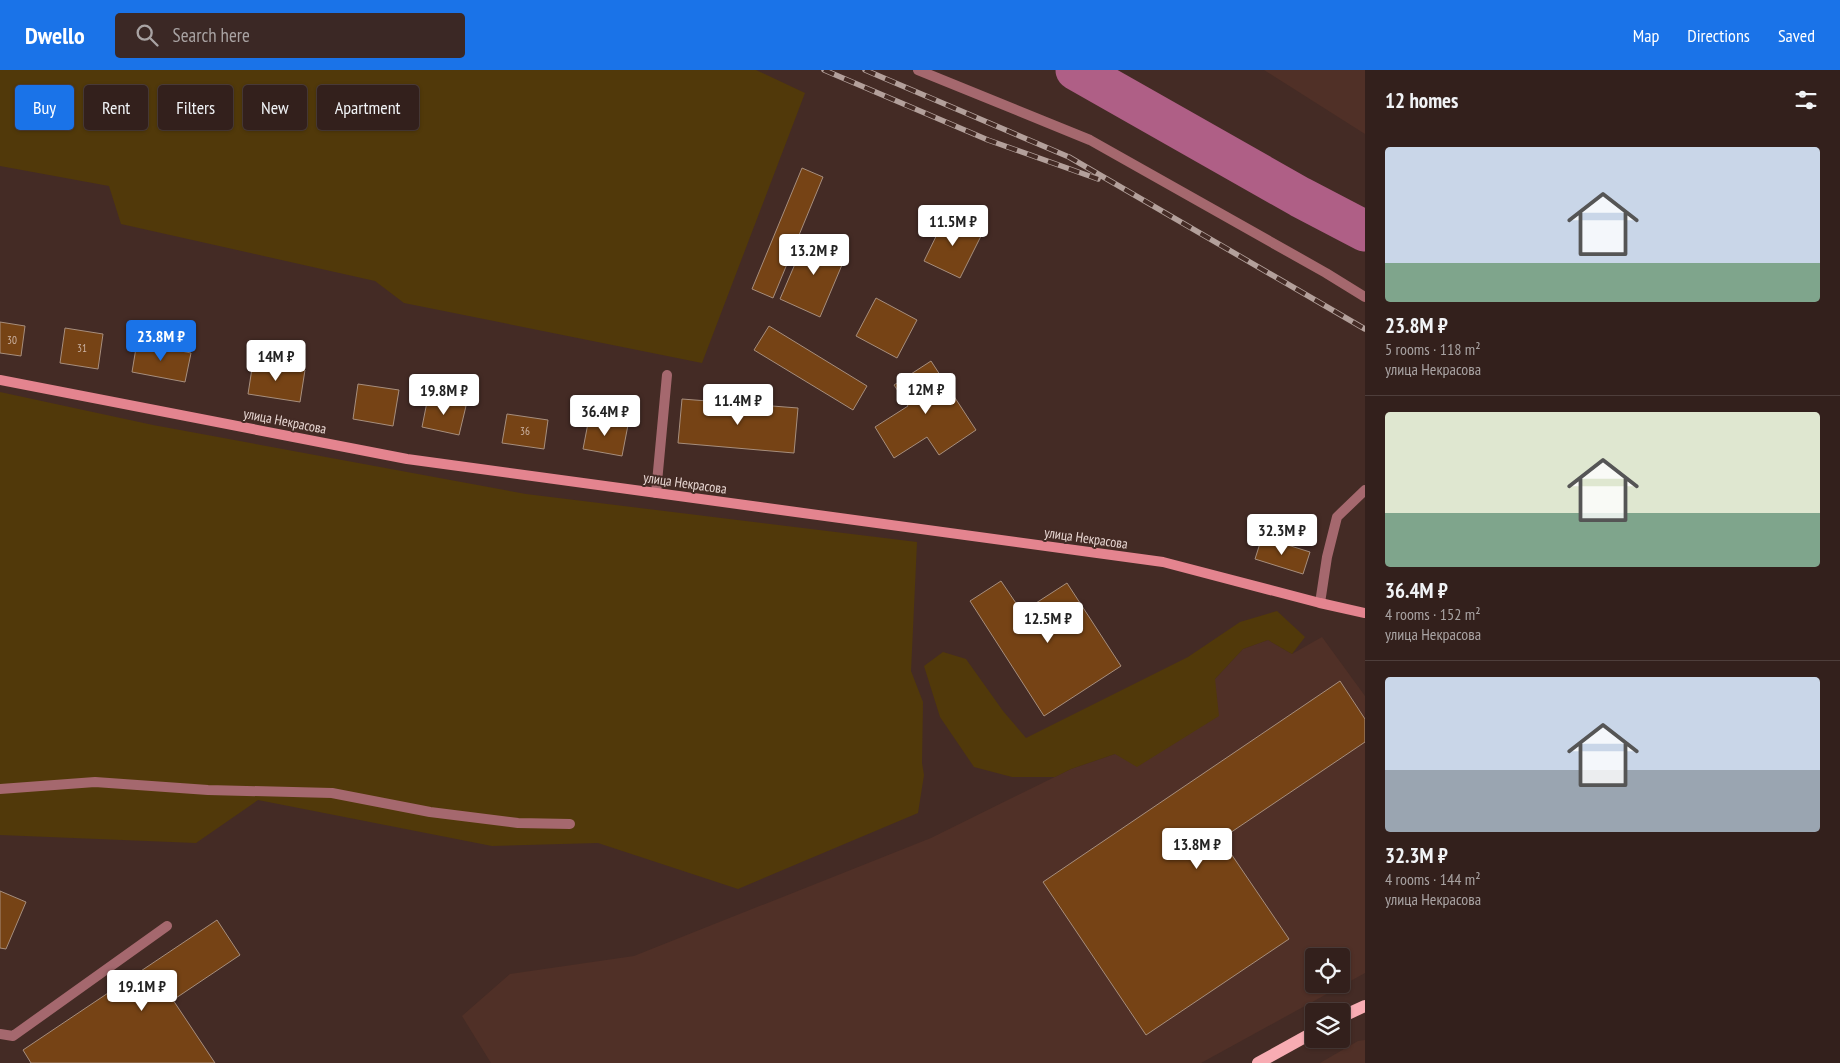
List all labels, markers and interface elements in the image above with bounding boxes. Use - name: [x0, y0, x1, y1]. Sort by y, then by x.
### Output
- search box: [115, 13, 465, 58]
- text: Dwello: [25, 20, 85, 51]
- icon: search: [133, 21, 161, 49]
- text: Search here: [173, 23, 250, 47]
- text: Map: [1633, 24, 1659, 47]
- text: Directions: [1687, 24, 1750, 47]
- text: Saved: [1778, 24, 1815, 47]
- chip: Buy: [15, 85, 74, 130]
- chip: Rent: [84, 85, 148, 130]
- chip: Filters: [158, 85, 233, 130]
- chip: New: [243, 85, 307, 130]
- chip: Apartment: [317, 85, 419, 130]
- icon: filters: [1792, 86, 1820, 114]
- text: 12 homes: [1385, 87, 1458, 114]
- icon: home: [1558, 179, 1648, 269]
- pin: 11.5M ₽: [907, 204, 999, 247]
- text: 11.5M ₽: [929, 211, 977, 231]
- pin: 13.2M ₽: [768, 234, 860, 276]
- text: 13.2M ₽: [790, 240, 838, 260]
- text: 23.8M ₽: [1385, 312, 1448, 339]
- pin: 23.8M ₽: [115, 320, 207, 362]
- text: 23.8M ₽: [137, 326, 185, 346]
- house number: 30: [7, 333, 17, 347]
- text: 5 rooms · 118 m²: [1385, 339, 1481, 359]
- pin: 14M ₽: [241, 340, 311, 382]
- house number: 31: [77, 341, 87, 355]
- text: 14M ₽: [258, 346, 294, 366]
- text: улица Некрасова: [1385, 359, 1481, 379]
- pin: 12M ₽: [891, 372, 961, 415]
- pin: 19.8M ₽: [398, 374, 490, 416]
- text: 12M ₽: [908, 379, 944, 399]
- text: 19.8M ₽: [420, 380, 468, 400]
- pin: 11.4M ₽: [692, 384, 784, 426]
- text: 11.4M ₽: [714, 390, 762, 410]
- pin: 36.4M ₽: [559, 394, 651, 437]
- text: 36.4M ₽: [581, 401, 629, 421]
- street label: улица Некрасова: [242, 404, 328, 438]
- house number: 36: [520, 424, 530, 438]
- icon: home: [1558, 445, 1648, 535]
- street label: улица Некрасова: [642, 468, 728, 498]
- pin: 32.3M ₽: [1236, 514, 1328, 556]
- text: 32.3M ₽: [1258, 520, 1306, 540]
- street label: улица Некрасова: [1043, 523, 1129, 553]
- text: 36.4M ₽: [1385, 577, 1448, 604]
- pin: 12.5M ₽: [1002, 602, 1094, 644]
- text: 4 rooms · 152 m²: [1385, 604, 1481, 624]
- text: 12.5M ₽: [1024, 608, 1072, 628]
- text: улица Некрасова: [1385, 624, 1481, 644]
- icon: home: [1558, 710, 1648, 800]
- pin: 13.8M ₽: [1151, 828, 1243, 870]
- text: 13.8M ₽: [1173, 834, 1221, 854]
- text: 32.3M ₽: [1385, 842, 1448, 869]
- text: 4 rooms · 144 m²: [1385, 869, 1481, 889]
- text: улица Некрасова: [1385, 889, 1481, 909]
- map controls: [1305, 948, 1350, 1048]
- button: locate: [1305, 948, 1350, 993]
- pin: 19.1M ₽: [96, 970, 188, 1012]
- text: 19.1M ₽: [118, 976, 166, 996]
- button: layers: [1305, 1003, 1350, 1048]

